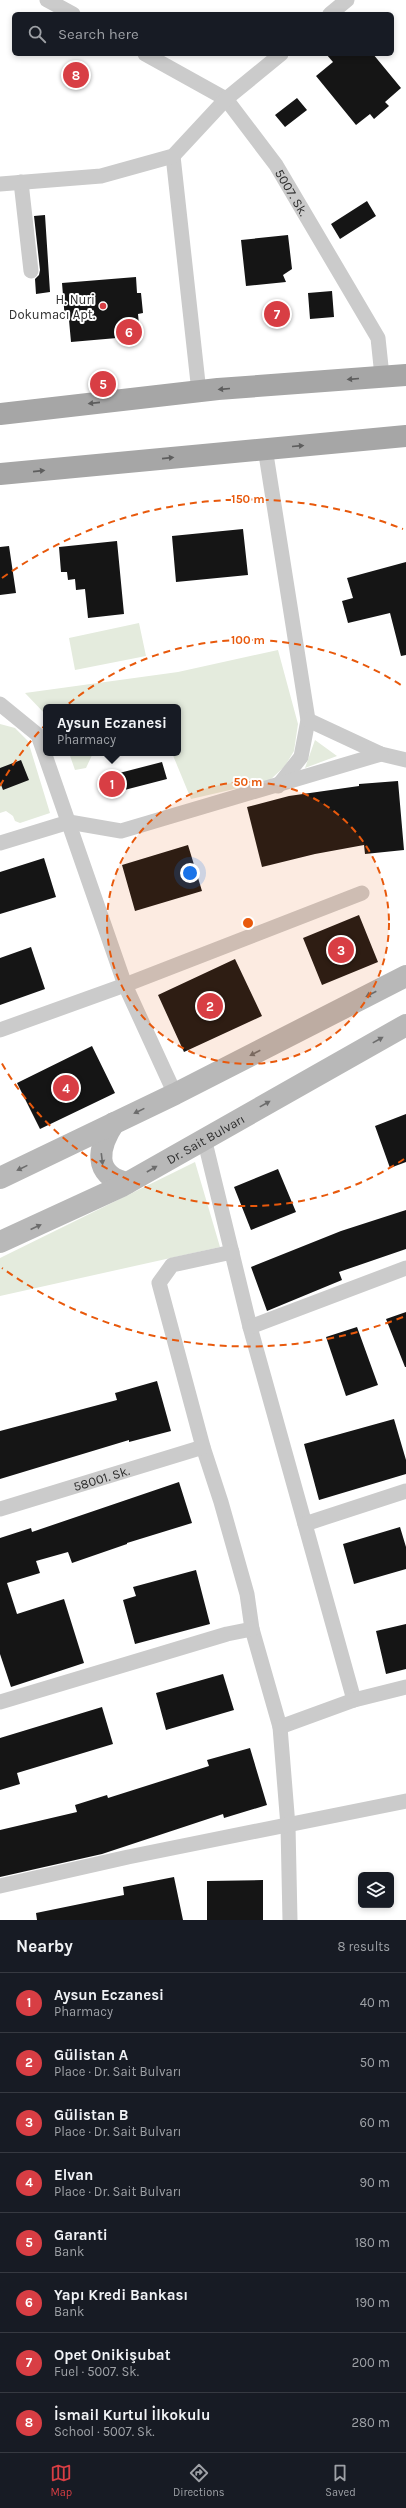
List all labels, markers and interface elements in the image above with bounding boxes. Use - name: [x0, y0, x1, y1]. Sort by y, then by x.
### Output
- search box: [12, 12, 394, 56]
- icon: search: [26, 23, 48, 45]
- text: Search here: [58, 25, 139, 43]
- pin: 8: [63, 60, 89, 90]
- street label: 5007. Sk.: [272, 166, 311, 219]
- place label: H. Nuri Dokumacı Apt.: [9, 292, 95, 322]
- pin: 7: [264, 299, 290, 329]
- marker: H. Nuri Dokumacı Apt.: [98, 301, 108, 311]
- pin: 6: [116, 317, 142, 347]
- pin: 5: [90, 369, 116, 399]
- one-way arrow: [347, 375, 359, 382]
- one-way arrow: [218, 386, 230, 392]
- one-way arrow: [88, 400, 100, 407]
- one-way arrow: [292, 442, 304, 449]
- one-way arrow: [162, 455, 174, 461]
- one-way arrow: [33, 467, 45, 474]
- text: 150 m: [231, 492, 265, 506]
- text: 100 m: [231, 633, 265, 647]
- popup: [43, 704, 181, 756]
- text: Aysun Eczanesi: [57, 714, 167, 732]
- text: Pharmacy: [57, 732, 116, 747]
- pin: 1: [99, 769, 125, 799]
- text: 50 m: [234, 775, 263, 789]
- your location: [180, 863, 200, 883]
- centre of rings: [241, 916, 255, 930]
- pin: 3: [328, 935, 354, 965]
- pin: 2: [197, 991, 223, 1021]
- one-way arrow: [365, 991, 377, 997]
- one-way arrow: [372, 1037, 384, 1044]
- one-way arrow: [250, 1050, 261, 1056]
- pin: 4: [53, 1073, 79, 1103]
- one-way arrow: [259, 1101, 271, 1107]
- one-way arrow: [134, 1108, 145, 1114]
- street label: Dr. Sait Bulvarı: [164, 1111, 247, 1167]
- one-way arrow: [99, 1152, 106, 1165]
- one-way arrow: [17, 1165, 28, 1171]
- one-way arrow: [146, 1165, 158, 1172]
- one-way arrow: [30, 1224, 41, 1230]
- street label: 58001. Sk.: [72, 1463, 131, 1494]
- map controls: [358, 1872, 394, 1908]
- button: layers: [358, 1872, 394, 1908]
- text: Nearby: [16, 1936, 73, 1956]
- text: 8 results: [337, 1939, 390, 1954]
- text: Aysun Eczanesi: [54, 1986, 164, 2004]
- text: 1: [27, 1995, 31, 2010]
- text: 40 m: [360, 1995, 390, 2010]
- text: Pharmacy: [54, 2004, 113, 2019]
- text: Gülistan A: [54, 2046, 128, 2064]
- text: 2: [25, 2055, 33, 2070]
- text: 50 m: [360, 2055, 390, 2070]
- text: Place · Dr. Sait Bulvarı: [54, 2064, 181, 2079]
- text: Gülistan B: [54, 2106, 129, 2124]
- text: 3: [25, 2115, 33, 2130]
- text: 60 m: [360, 2115, 390, 2130]
- text: Place · Dr. Sait Bulvarı: [54, 2124, 181, 2139]
- text: Elvan: [54, 2166, 93, 2184]
- text: 4: [25, 2175, 33, 2190]
- text: 90 m: [359, 2175, 390, 2190]
- text: Place · Dr. Sait Bulvarı: [54, 2184, 181, 2199]
- text: Garanti: [54, 2226, 108, 2244]
- text: 5: [25, 2235, 33, 2250]
- text: 180 m: [355, 2235, 390, 2250]
- text: Bank: [54, 2244, 84, 2259]
- text: Yapı Kredi Bankası: [54, 2286, 188, 2304]
- text: 6: [25, 2295, 33, 2310]
- text: 190 m: [355, 2295, 390, 2310]
- text: Bank: [54, 2304, 84, 2319]
- text: Opet Onikişubat: [54, 2346, 171, 2364]
- text: 7: [26, 2355, 32, 2370]
- text: 200 m: [352, 2355, 390, 2370]
- text: Fuel · 5007. Sk.: [54, 2364, 139, 2379]
- text: İsmail Kurtul İlkokulu: [54, 2406, 210, 2424]
- text: 8: [25, 2415, 33, 2430]
- text: 280 m: [352, 2415, 390, 2430]
- text: School · 5007. Sk.: [54, 2424, 155, 2439]
- tab: Map: [50, 2462, 72, 2499]
- tab: Directions: [173, 2462, 225, 2499]
- tab: Saved: [325, 2462, 356, 2499]

